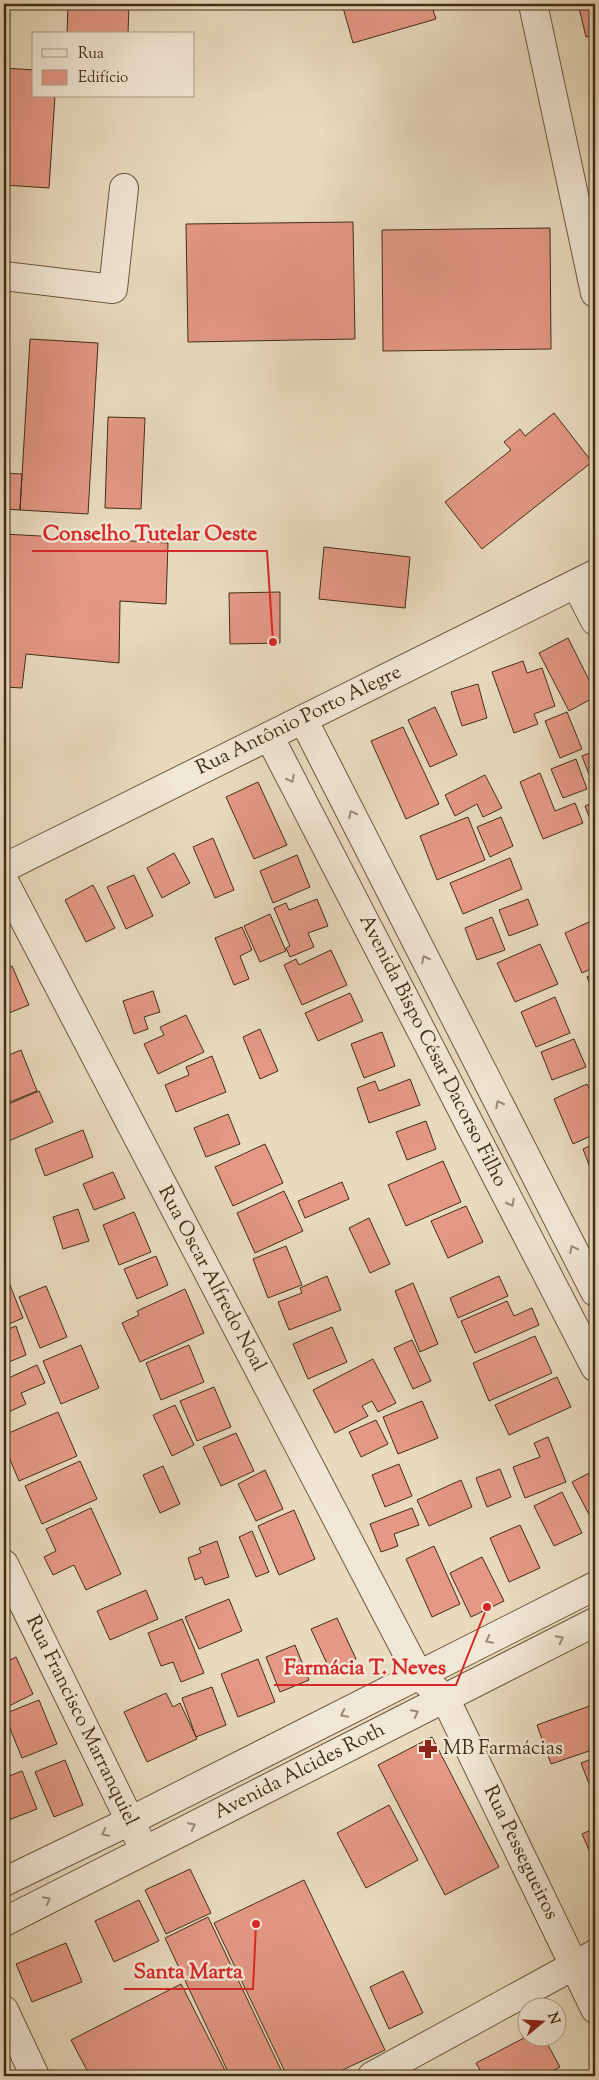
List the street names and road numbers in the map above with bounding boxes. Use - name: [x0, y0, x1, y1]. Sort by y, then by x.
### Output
- street label: Rua Antônio Porto Alegre: [191, 659, 407, 783]
- street label: Avenida Bispo César Dacorso Filho: [350, 910, 514, 1192]
- street label: Rua Oscar Alfredo Noal: [150, 1181, 273, 1377]
- street label: Rua Francisco Marranquiel: [17, 1611, 145, 1831]
- street label: Avenida Alcides Roth: [209, 1716, 391, 1828]
- street label: Rua Pessegueiros: [475, 1781, 565, 1925]

